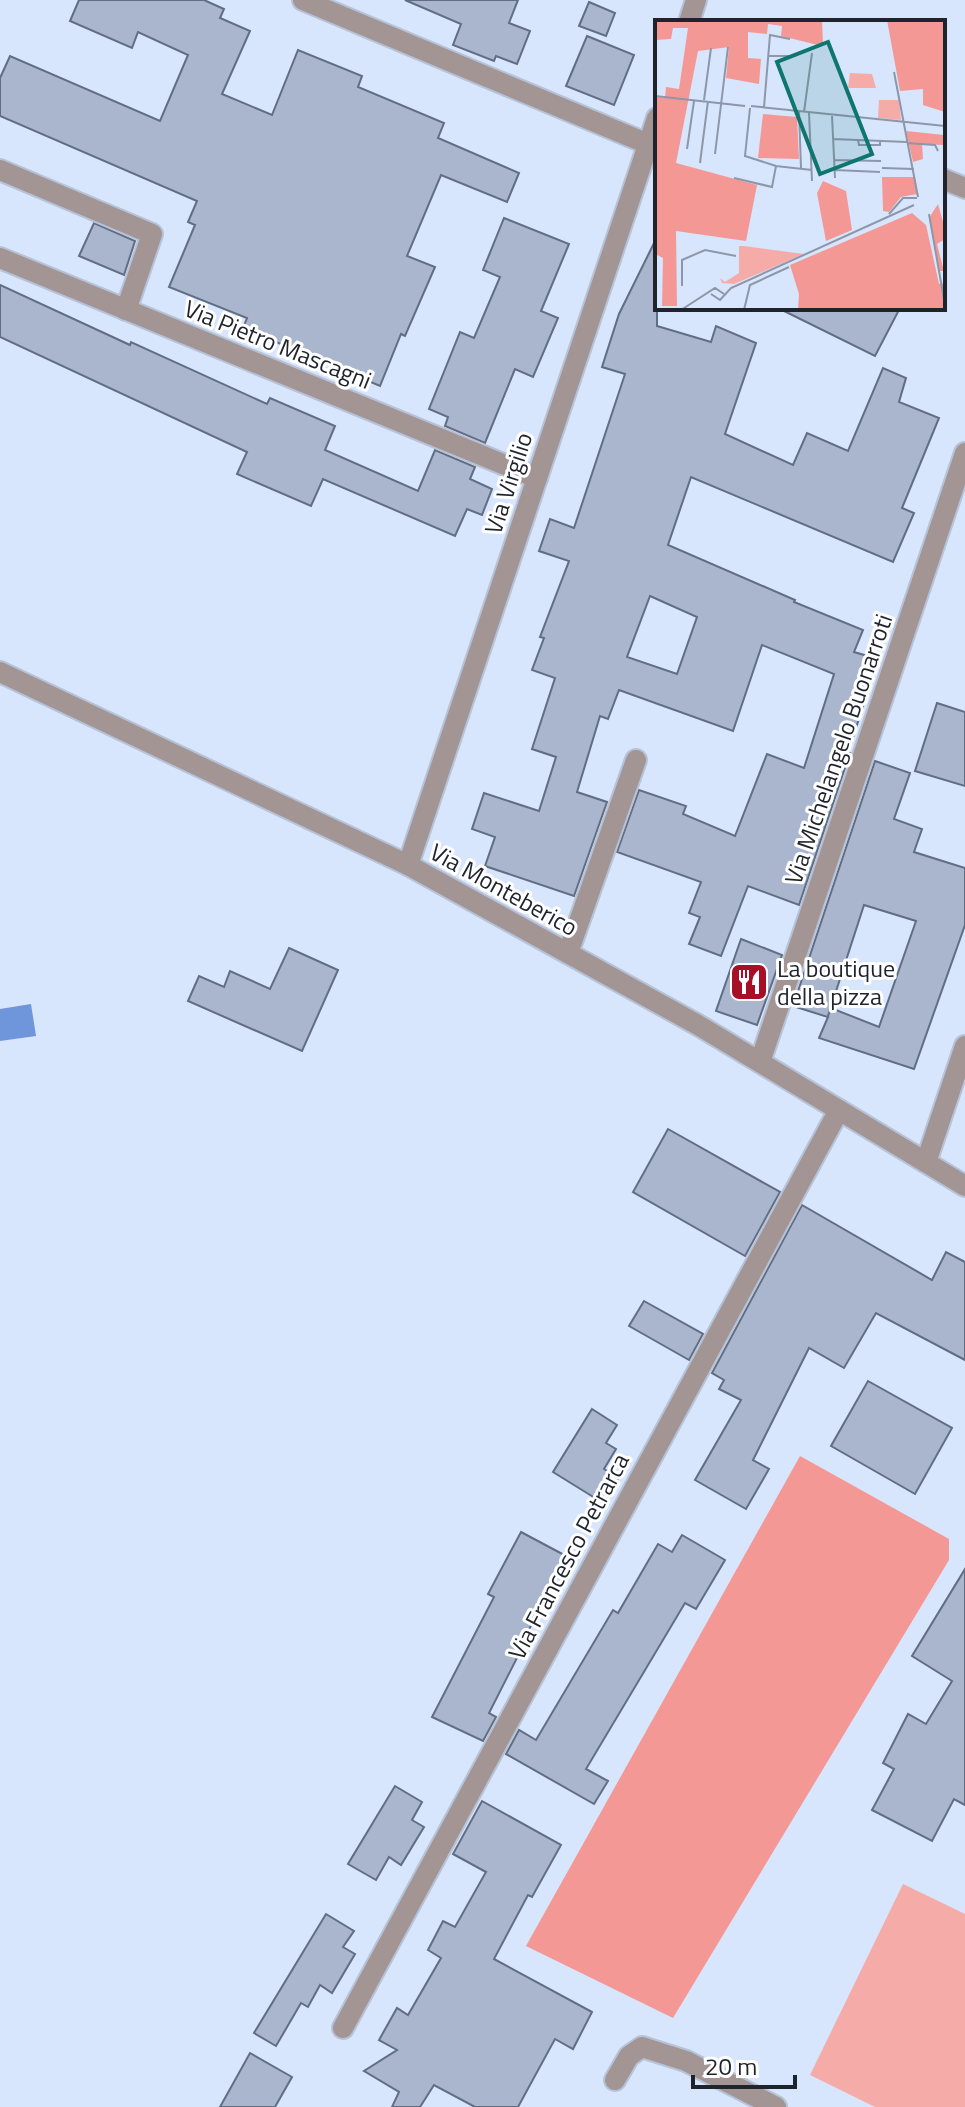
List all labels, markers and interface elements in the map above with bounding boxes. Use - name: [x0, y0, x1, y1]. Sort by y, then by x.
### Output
- inset map: [655, 20, 945, 310]
- street label: Via Pietro Mascagni: [179, 290, 377, 398]
- street label: Via Virgilio: [475, 428, 541, 538]
- street label: Via Michelangelo Buonarroti: [775, 609, 901, 889]
- street label: Via Monteberico: [424, 834, 584, 944]
- place label: La boutique della pizza: [777, 950, 895, 1014]
- restaurant icon: La boutique della pizza: [728, 961, 770, 1003]
- street label: Via Francesco Petrarca: [498, 1446, 638, 1666]
- scale bar: [693, 2039, 795, 2089]
- text: 20 m: [705, 2048, 757, 2084]

